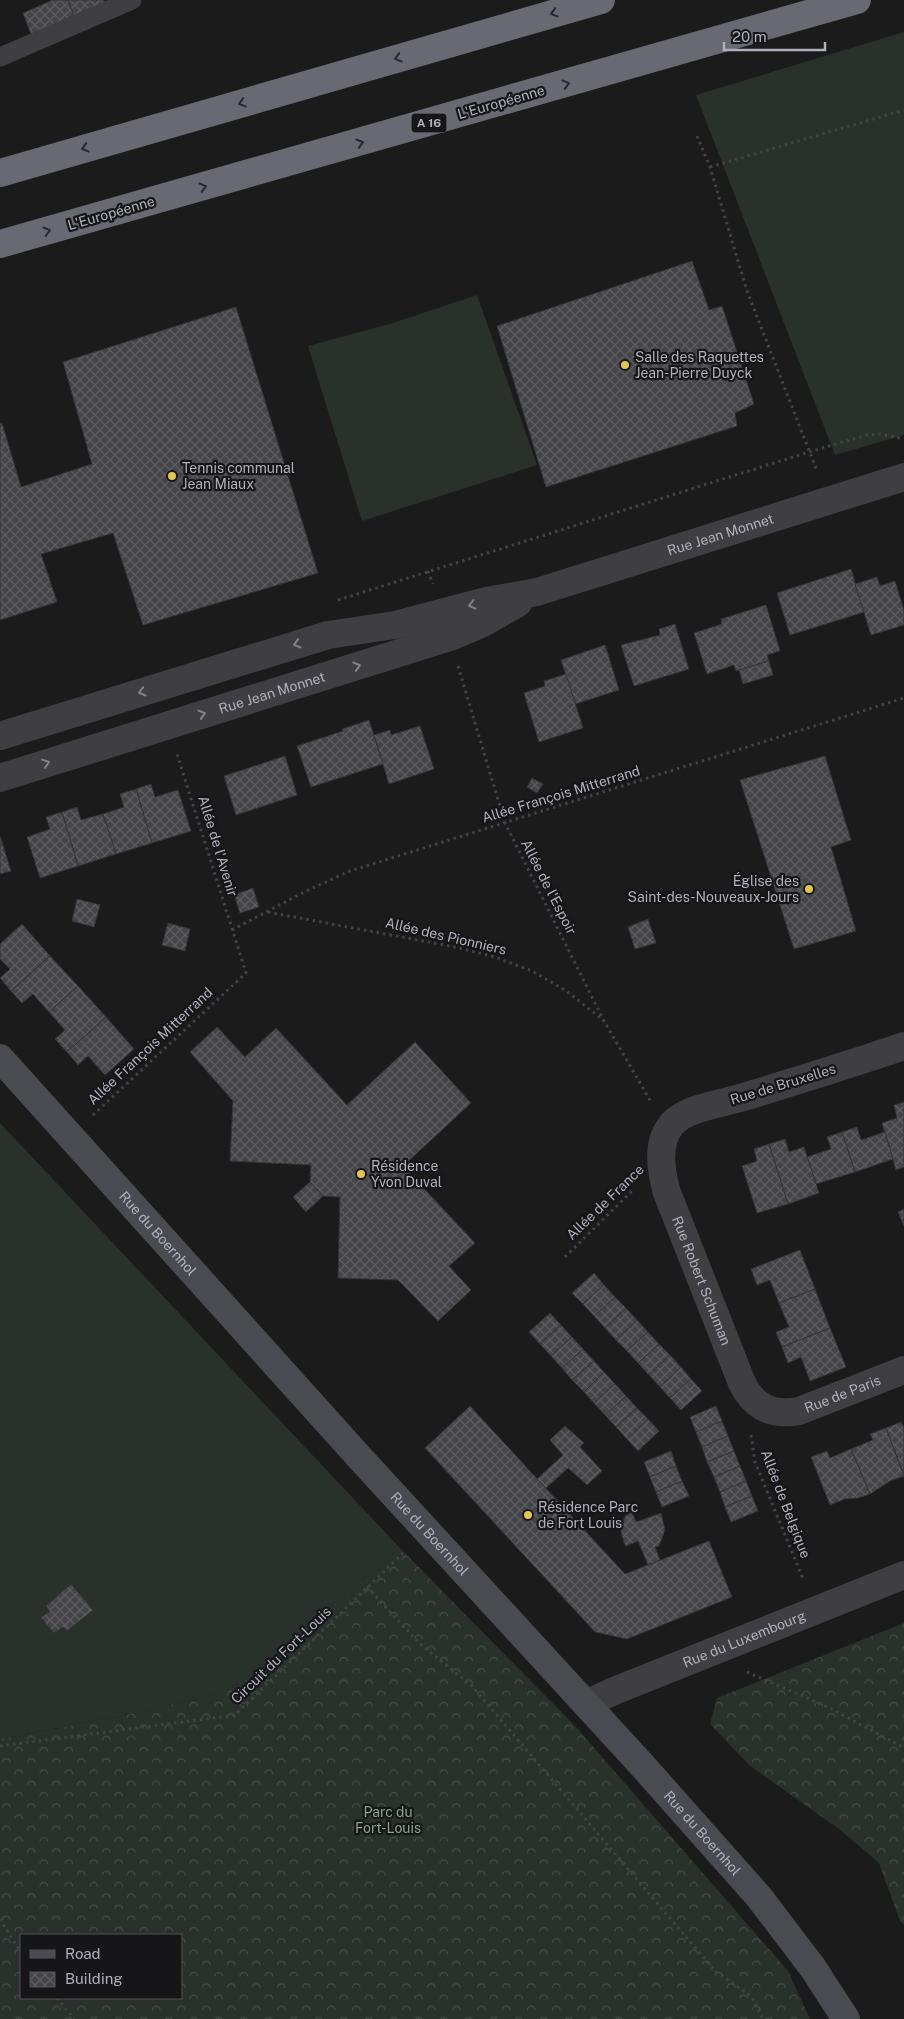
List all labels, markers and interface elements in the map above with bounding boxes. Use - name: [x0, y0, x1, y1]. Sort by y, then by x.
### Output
- one-way arrow: [550, 8, 559, 18]
- scale bar: [724, 20, 825, 52]
- text: 20 m: [732, 28, 767, 45]
- one-way arrow: [394, 53, 402, 63]
- one-way arrow: [562, 79, 570, 89]
- street label: L'Européenne: [456, 82, 546, 122]
- one-way arrow: [238, 98, 246, 108]
- road number: A 16: [412, 114, 446, 132]
- one-way arrow: [355, 138, 363, 148]
- one-way arrow: [82, 143, 90, 153]
- one-way arrow: [199, 182, 208, 193]
- street label: L'Européenne: [66, 193, 156, 233]
- one-way arrow: [42, 226, 51, 237]
- place label: Salle des Raquettes Jean-Pierre Duyck: [635, 349, 764, 381]
- marker: Salle des Raquettes Jean-Pierre Duyck: [619, 359, 631, 371]
- place label: Tennis communal Jean Miaux: [182, 460, 295, 492]
- marker: Tennis communal Jean Miaux: [166, 470, 178, 482]
- street label: Rue Jean Monnet: [665, 510, 776, 559]
- one-way arrow: [468, 599, 477, 610]
- one-way arrow: [293, 638, 301, 648]
- one-way arrow: [352, 662, 360, 672]
- street label: Rue Jean Monnet: [217, 669, 327, 717]
- one-way arrow: [138, 687, 146, 697]
- one-way arrow: [197, 710, 205, 720]
- one-way arrow: [42, 759, 50, 769]
- street label: Allée François Mitterrand: [480, 762, 642, 826]
- street label: Allée de l'Avenir: [195, 794, 241, 898]
- street label: Allée de l'Espoir: [518, 837, 580, 937]
- place label: Église des Saint-des-Nouveaux-Jours: [628, 872, 799, 905]
- marker: Église des Saint-des-Nouveaux-Jours: [803, 883, 815, 895]
- street label: Allée des Pionniers: [384, 914, 508, 958]
- street label: Allée François Mitterrand: [84, 984, 216, 1108]
- street label: Rue de Bruxelles: [728, 1060, 838, 1108]
- place label: Résidence Yvon Duval: [371, 1158, 442, 1190]
- street label: Allée de France: [563, 1161, 647, 1243]
- marker: Résidence Yvon Duval: [355, 1168, 367, 1180]
- street label: Rue du Boernhol: [116, 1188, 200, 1279]
- street label: Rue Robert Schuman: [669, 1214, 734, 1347]
- street label: Rue de Paris: [802, 1372, 883, 1416]
- street label: Allée de Belgique: [758, 1448, 814, 1561]
- street label: Rue du Boernhol: [387, 1489, 472, 1579]
- place label: Résidence Parc de Fort Louis: [538, 1499, 638, 1531]
- marker: Résidence Parc de Fort Louis: [522, 1509, 534, 1521]
- street label: Circuit du Fort-Louis: [228, 1603, 334, 1707]
- street label: Rue du Luxembourg: [680, 1607, 808, 1671]
- street label: Rue du Boernhol: [661, 1788, 744, 1879]
- park label: Parc du Fort-Louis: [355, 1804, 421, 1836]
- legend: [20, 1934, 182, 1999]
- text: Road: [65, 1945, 101, 1962]
- text: Building: [65, 1970, 123, 1987]

